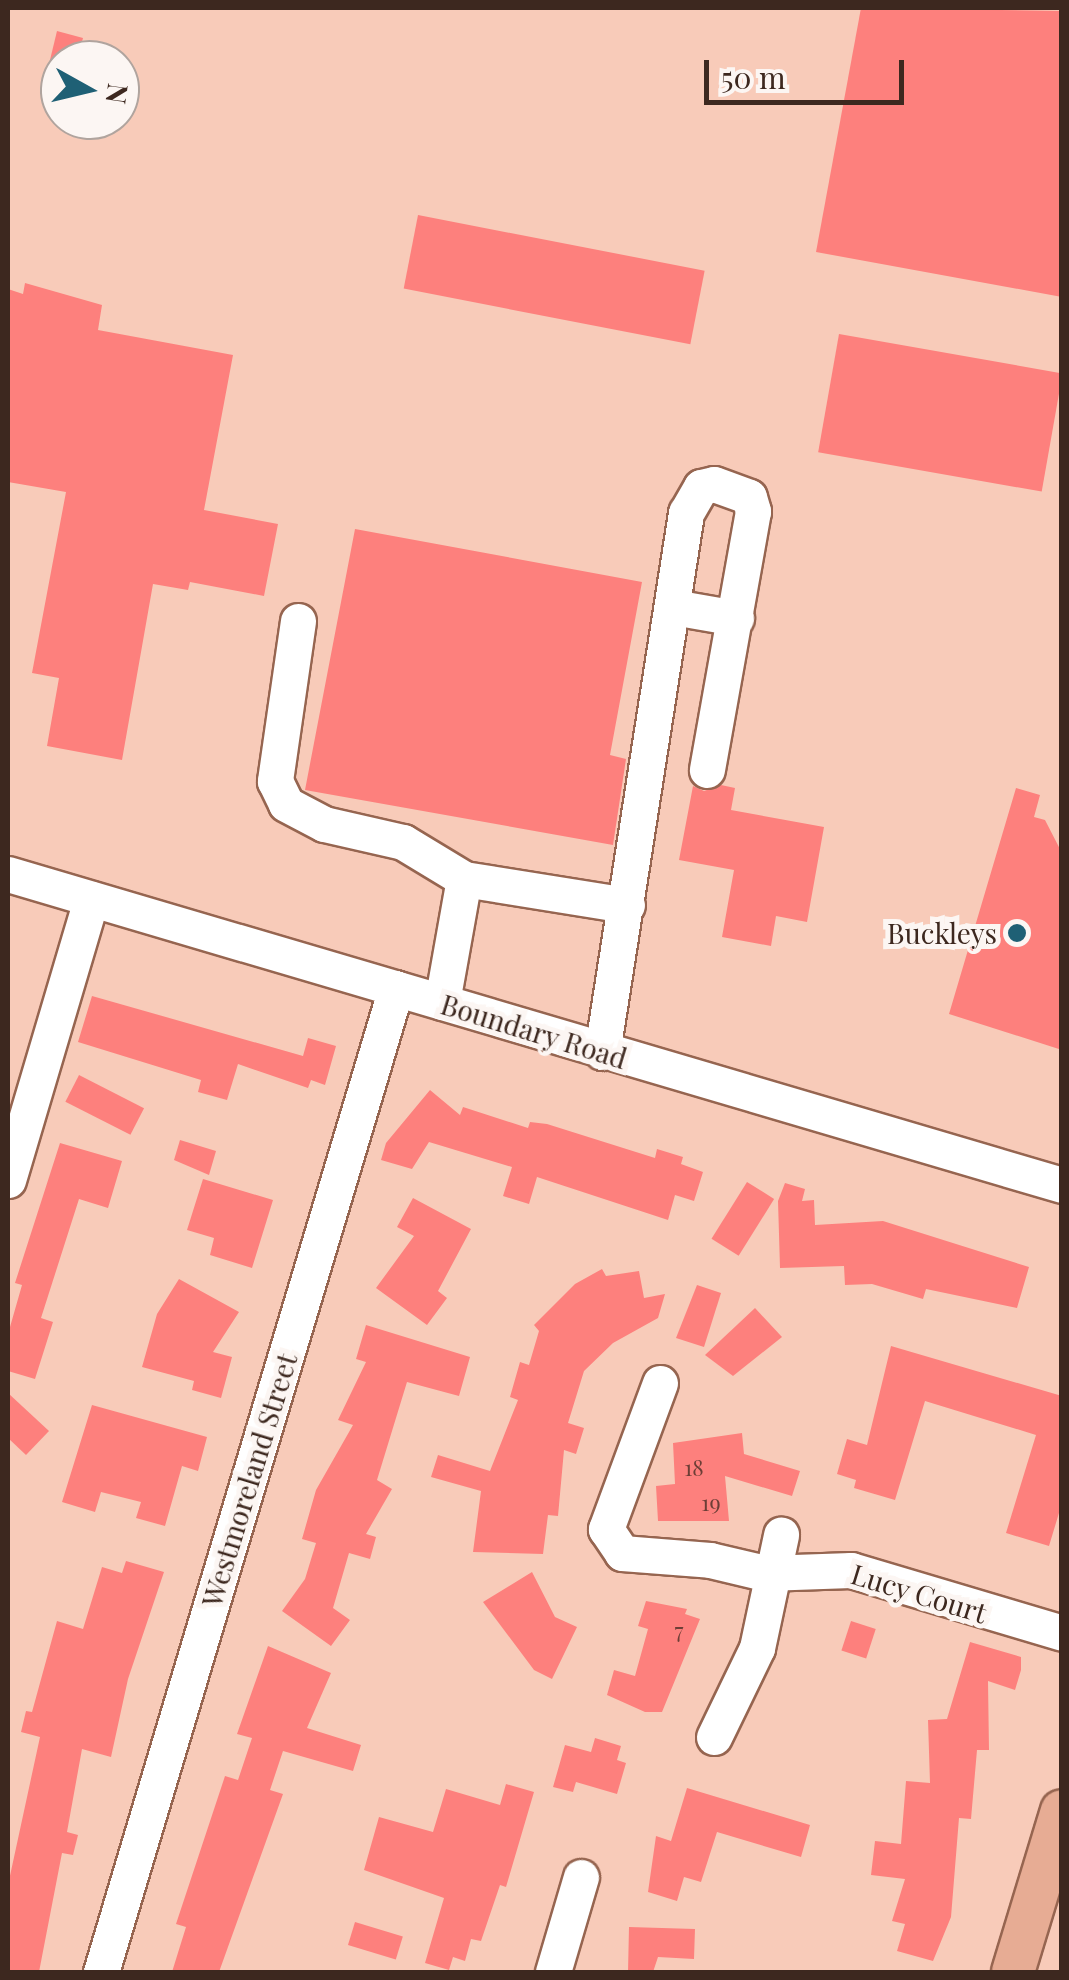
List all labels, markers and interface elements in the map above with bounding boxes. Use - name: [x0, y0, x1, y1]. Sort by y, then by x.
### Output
- north arrow: [40, 40, 140, 140]
- scale bar: [709, 40, 909, 102]
- text: 50 m: [721, 57, 786, 97]
- text: N: [98, 81, 138, 107]
- place label: Buckleys: [887, 916, 997, 950]
- marker: Buckleys: [1006, 922, 1028, 944]
- street label: Boundary Road: [437, 987, 631, 1075]
- street label: Westmoreland Street: [194, 1349, 304, 1611]
- house number: 18: [684, 1455, 704, 1481]
- house number: 19: [701, 1490, 721, 1516]
- street label: Lucy Court: [847, 1556, 991, 1630]
- house number: 7: [675, 1618, 683, 1644]

